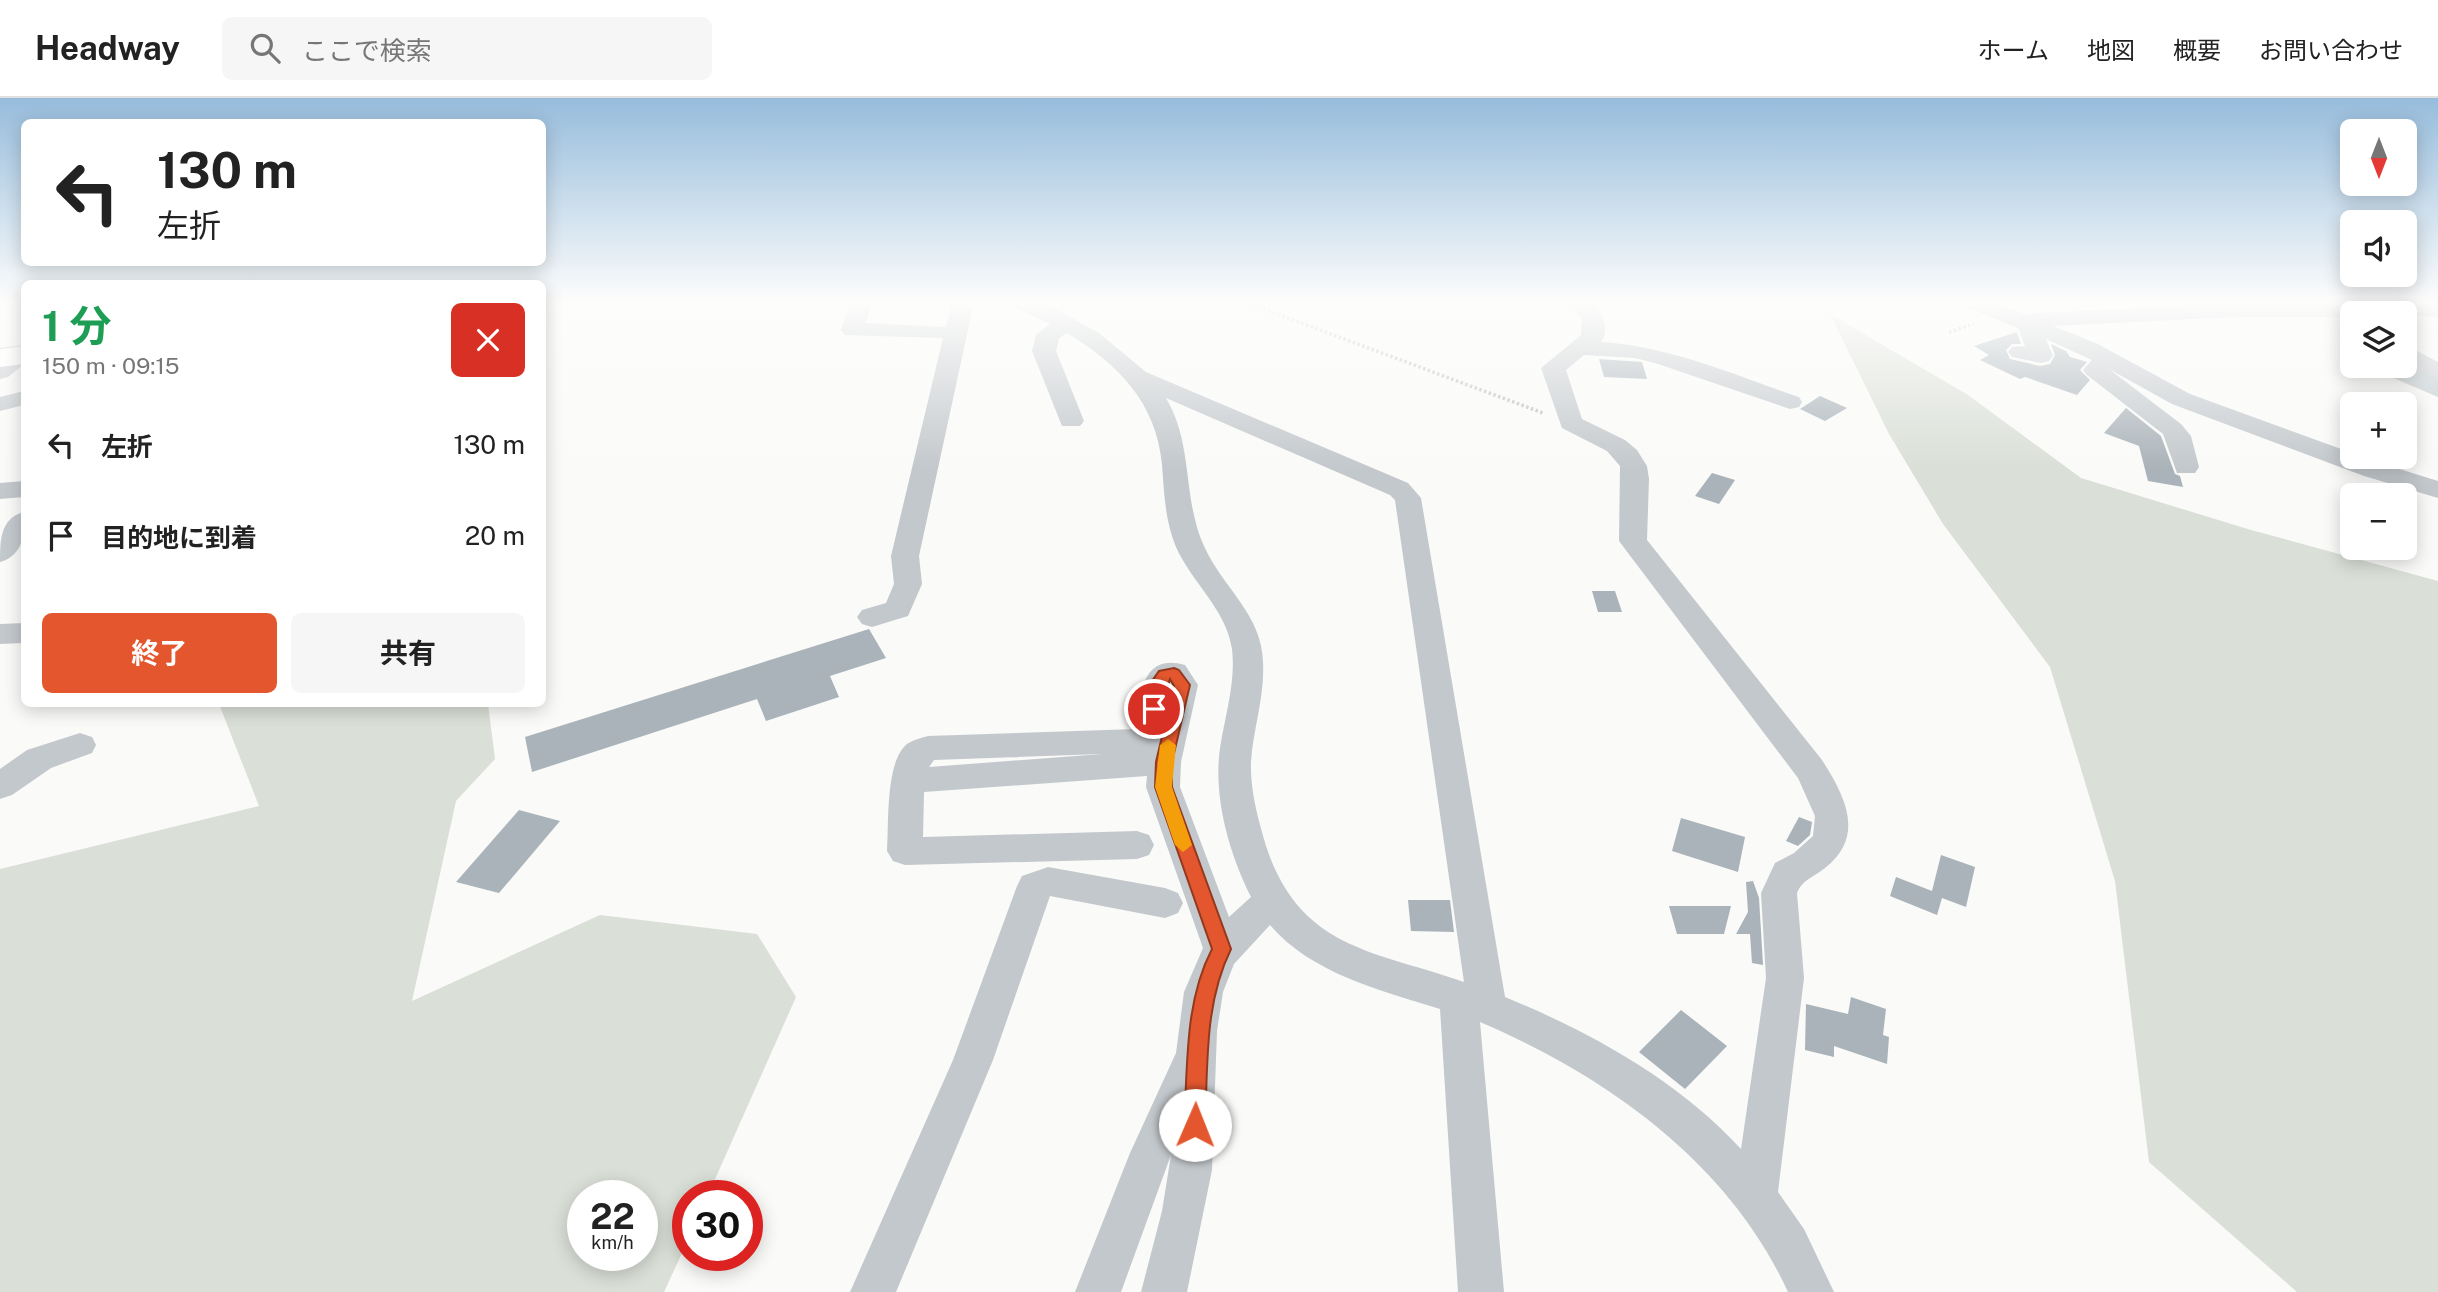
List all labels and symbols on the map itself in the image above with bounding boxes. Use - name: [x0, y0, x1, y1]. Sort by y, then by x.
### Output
- north arrow: [2340, 119, 2417, 196]
- pin: [1124, 679, 1184, 739]
- position arrow: [1158, 1088, 1232, 1162]
- speed limit sign: 30: [672, 1180, 763, 1271]

